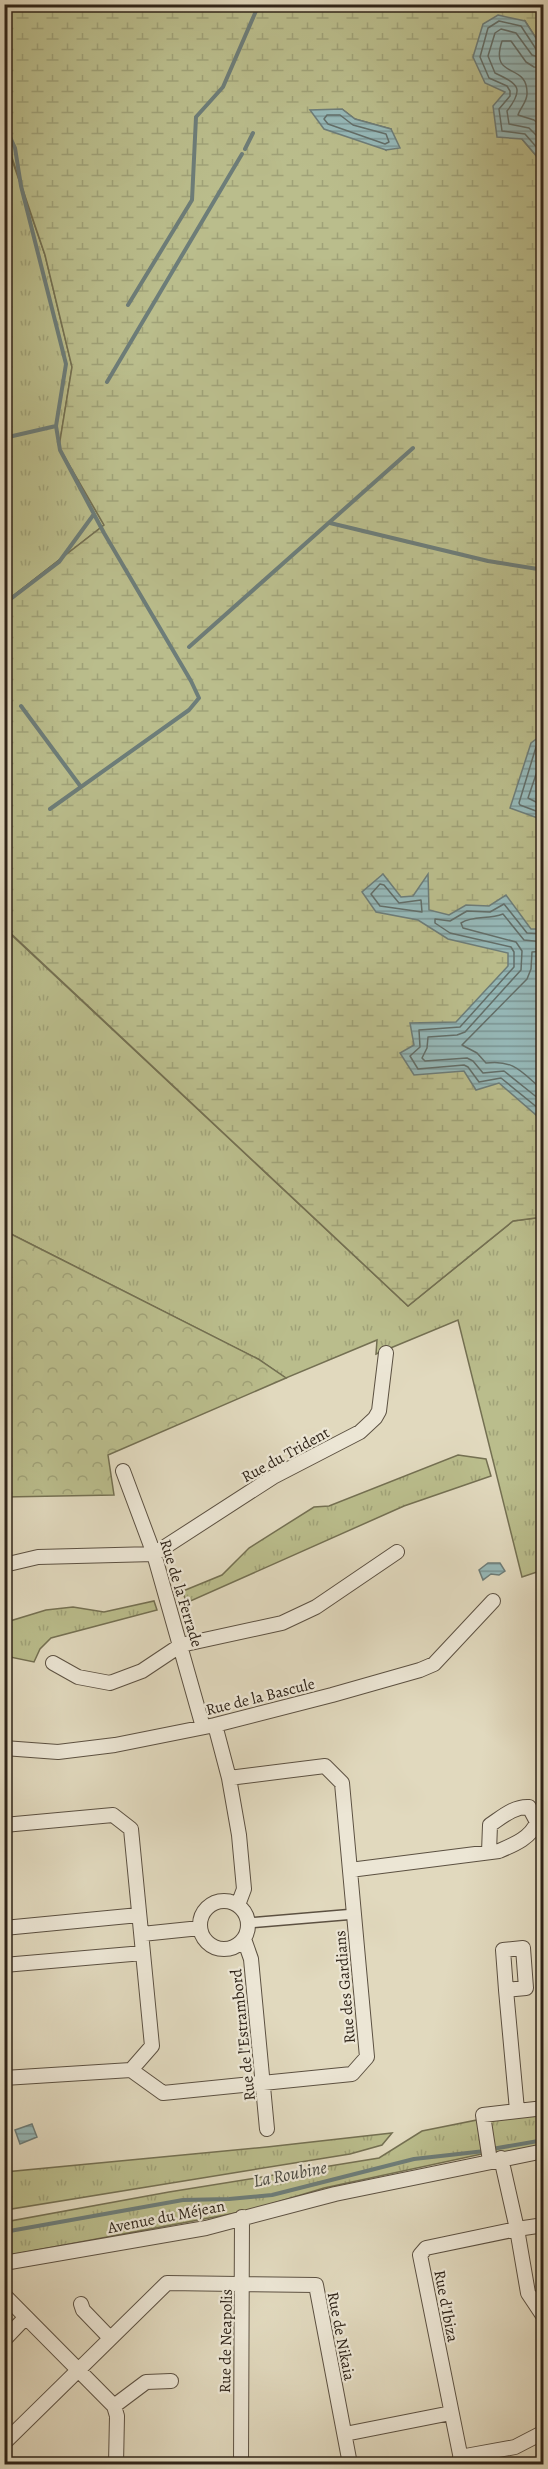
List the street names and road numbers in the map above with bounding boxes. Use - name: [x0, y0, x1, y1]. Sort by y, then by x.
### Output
- street label: Rue du Trident: [238, 1422, 333, 1488]
- street label: Rue de la Ferrade: [154, 1537, 208, 1650]
- street label: Rue de la Bascule: [203, 1673, 317, 1721]
- street label: Rue des Gardians: [329, 1929, 361, 2044]
- street label: Rue de l'Estrambord: [225, 1967, 261, 2102]
- street label: Avenue du Méjean: [105, 2195, 227, 2239]
- street label: Rue d'Ibiza: [428, 2268, 464, 2345]
- street label: Rue de Neapolis: [214, 2289, 238, 2393]
- street label: Rue de Nikaia: [322, 2290, 361, 2383]

